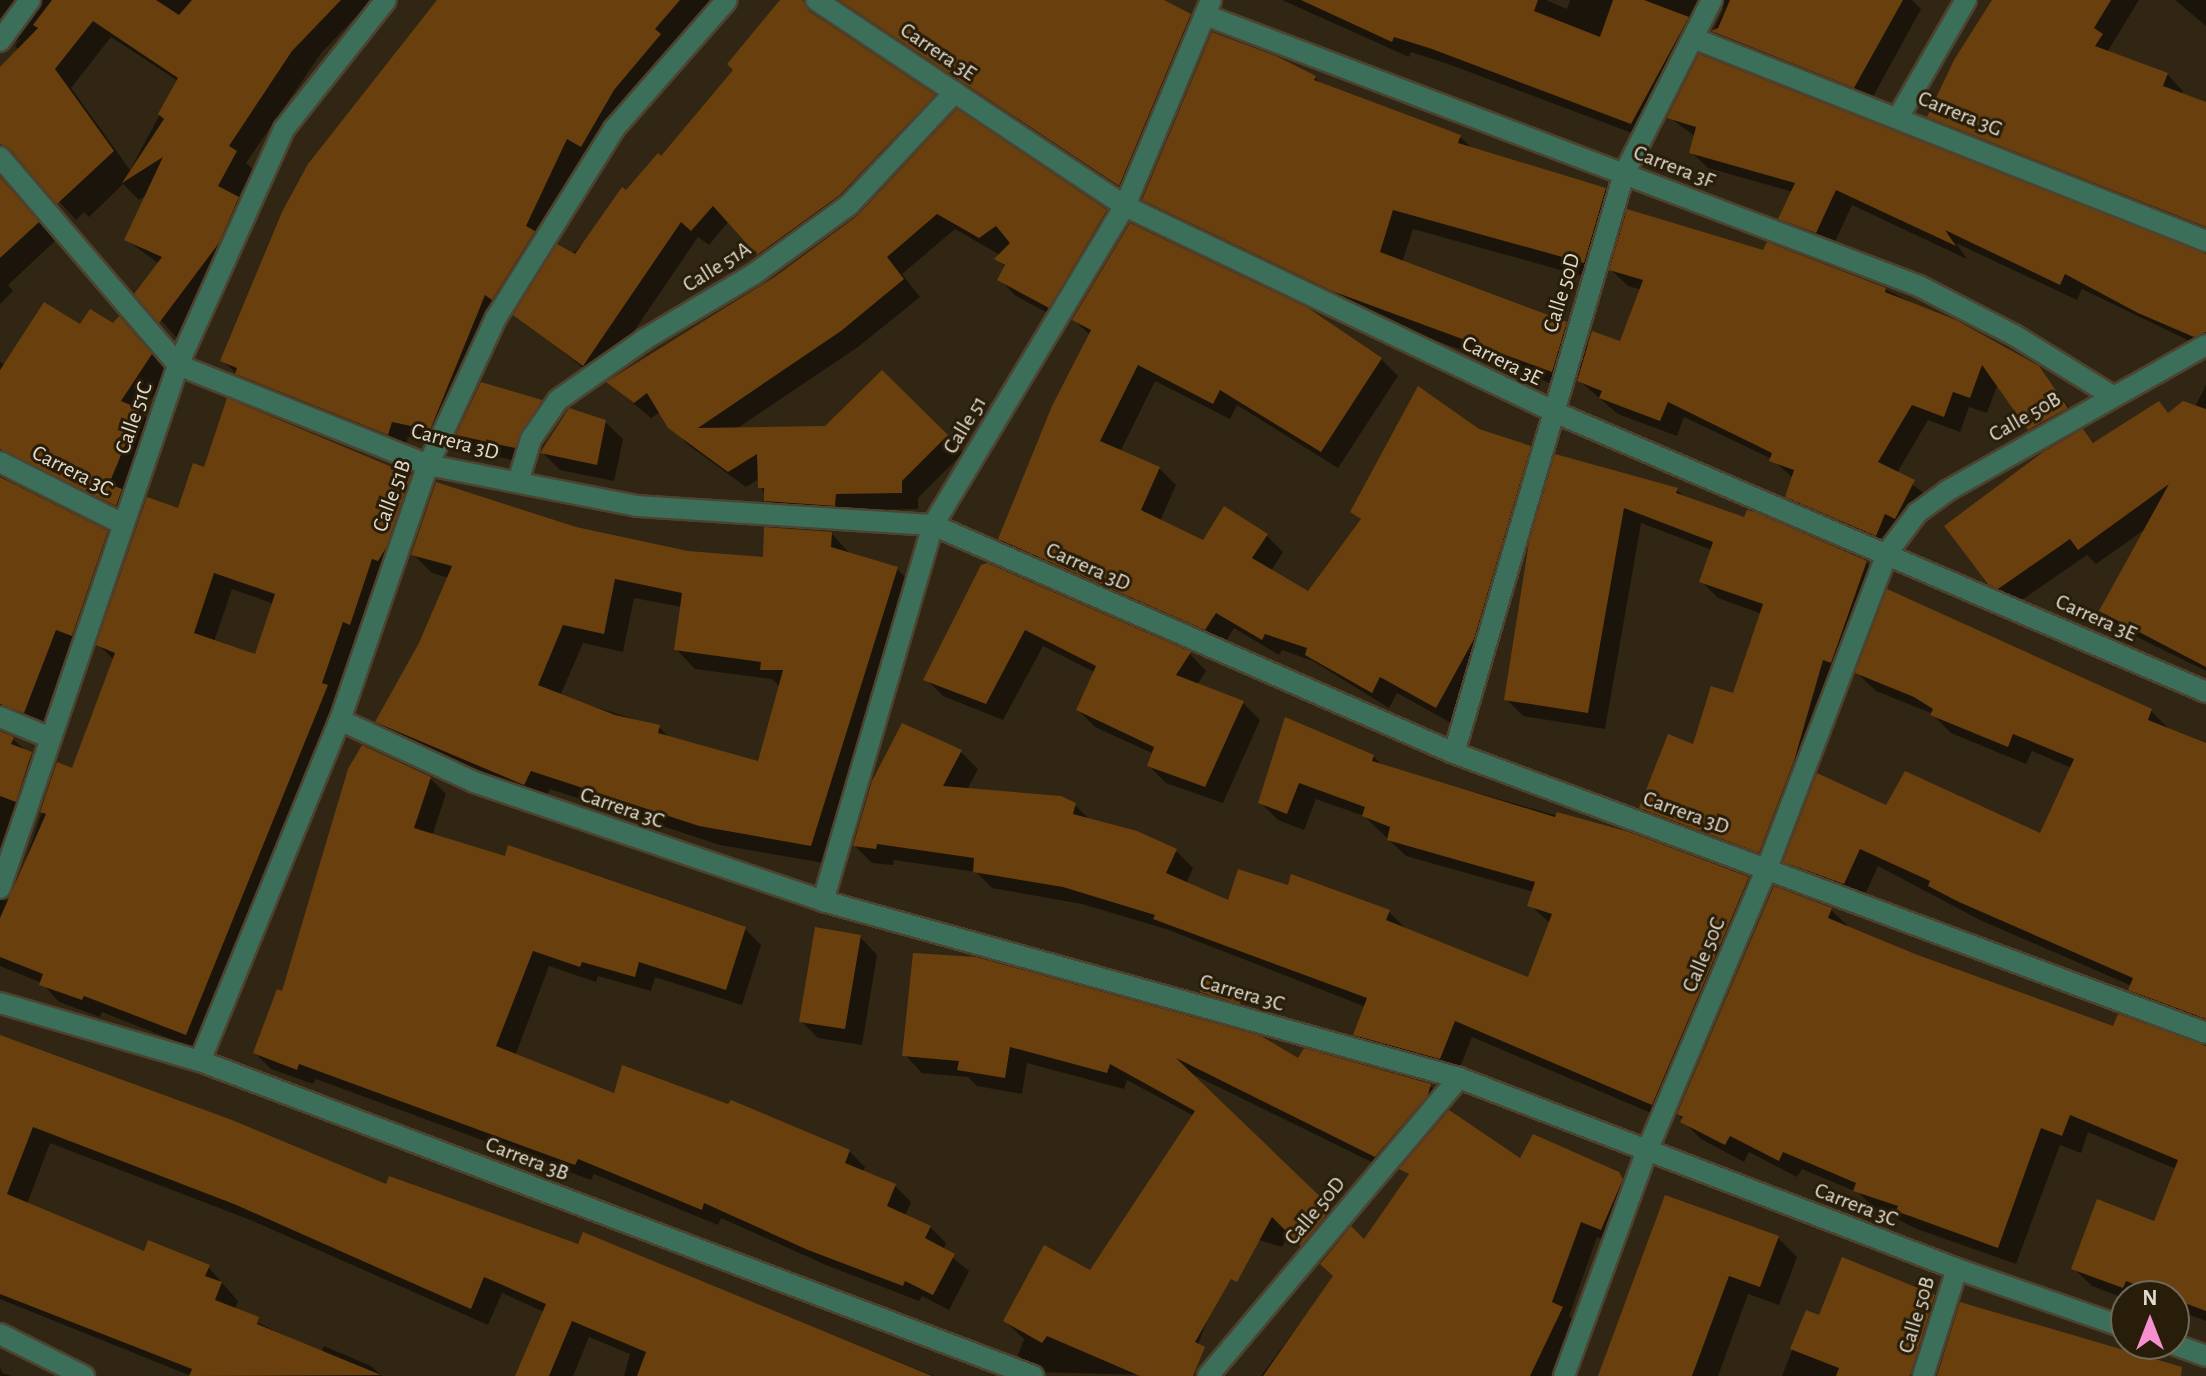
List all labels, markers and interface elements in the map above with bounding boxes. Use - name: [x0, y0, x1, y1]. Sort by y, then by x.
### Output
- street label: Carrera 3E: [895, 17, 981, 87]
- street label: Carrera 3G: [1914, 85, 2006, 143]
- street label: Carrera 3F: [1630, 139, 1718, 195]
- street label: Calle 51A: [678, 236, 756, 298]
- street label: Calle 50D: [1537, 250, 1587, 336]
- street label: Carrera 3E: [1458, 330, 1546, 392]
- street label: Calle 51C: [109, 379, 159, 457]
- street label: Calle 50B: [1984, 386, 2066, 448]
- street label: Calle 51: [937, 391, 993, 459]
- street label: Carrera 3D: [408, 418, 502, 466]
- street label: Carrera 3C: [27, 440, 117, 502]
- street label: Calle 51B: [367, 456, 417, 536]
- street label: Carrera 3D: [1042, 537, 1134, 597]
- street label: Carrera 3E: [2051, 588, 2141, 648]
- street label: Carrera 3C: [577, 781, 667, 835]
- street label: Carrera 3D: [1639, 785, 1733, 841]
- street label: Calle 50C: [1677, 914, 1731, 996]
- street label: Carrera 3C: [1197, 968, 1287, 1018]
- street label: Carrera 3B: [482, 1131, 572, 1187]
- street label: Calle 50D: [1279, 1171, 1351, 1251]
- street label: Carrera 3C: [1811, 1177, 1901, 1233]
- street label: Calle 50B: [1893, 1273, 1941, 1357]
- north arrow: [2110, 1280, 2190, 1360]
- text: N: [2142, 1287, 2158, 1309]

